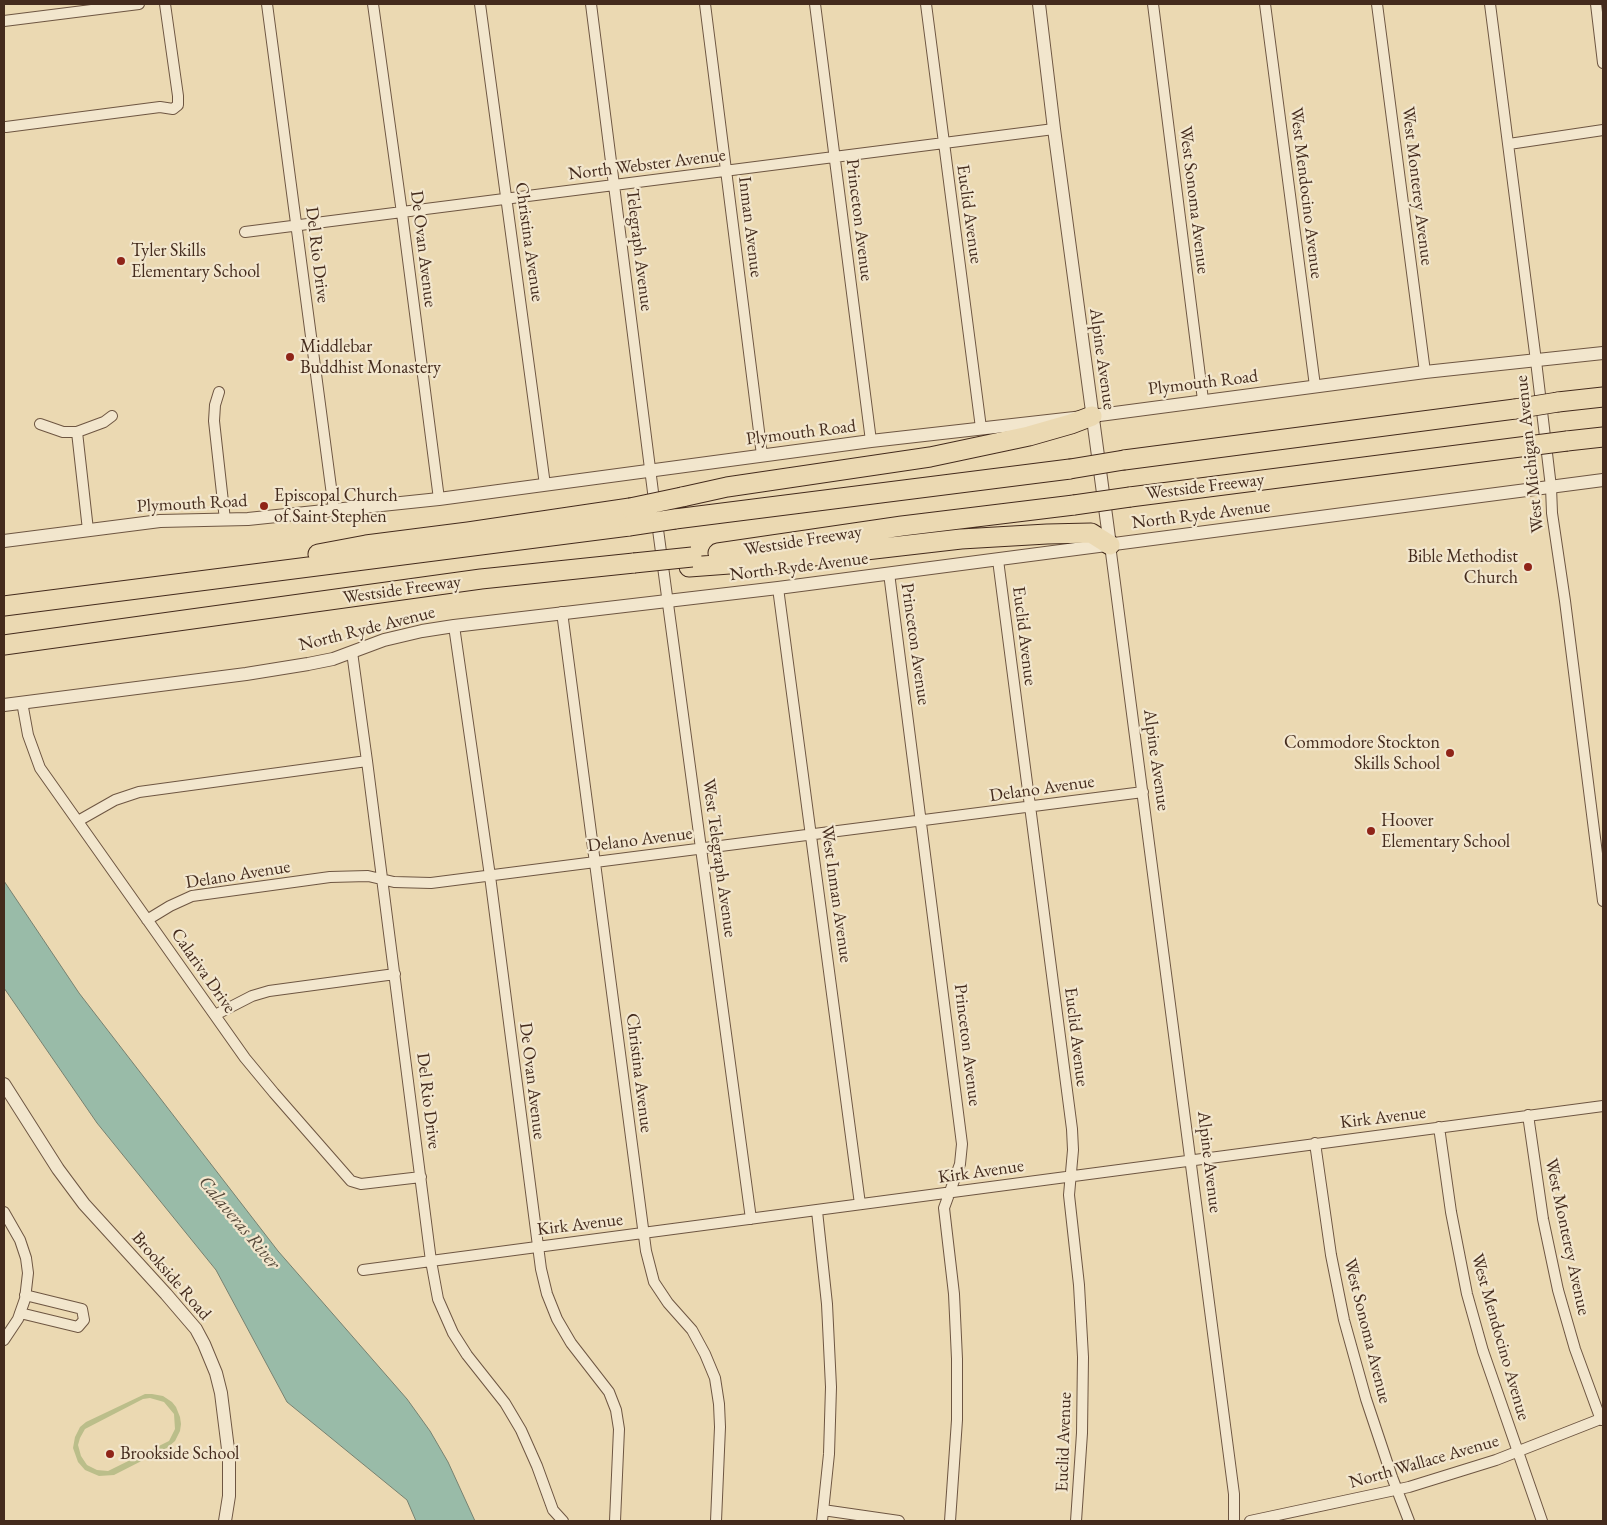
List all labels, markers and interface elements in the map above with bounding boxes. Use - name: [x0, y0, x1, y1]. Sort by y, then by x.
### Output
- street label: West Monterey Avenue: [1397, 105, 1437, 267]
- street label: West Mendocino Avenue: [1285, 106, 1327, 280]
- street label: West Sonoma Avenue: [1174, 125, 1214, 275]
- street label: North Webster Avenue: [567, 145, 727, 185]
- street label: Princeton Avenue: [841, 158, 877, 282]
- street label: Euclid Avenue: [951, 163, 987, 265]
- street label: Inman Avenue: [733, 175, 767, 279]
- street label: Christina Avenue: [510, 181, 548, 303]
- street label: Telegraph Avenue: [621, 188, 657, 312]
- street label: De Ovan Avenue: [405, 189, 441, 309]
- street label: Del Rio Drive: [300, 206, 334, 304]
- place label: Tyler Skills Elementary School: [131, 240, 260, 282]
- marker: Tyler Skills Elementary School: [115, 255, 127, 267]
- street label: Alpine Avenue: [1084, 307, 1120, 411]
- place label: Middlebar Buddhist Monastery: [300, 336, 441, 378]
- marker: Middlebar Buddhist Monastery: [284, 351, 296, 363]
- street label: Plymouth Road: [1147, 366, 1259, 400]
- street label: West Michigan Avenue: [1511, 374, 1549, 534]
- street label: Plymouth Road: [745, 416, 857, 450]
- street label: Westside Freeway: [1145, 469, 1265, 505]
- place label: Episcopal Church of Saint Stephen: [274, 485, 398, 528]
- street label: Plymouth Road: [136, 490, 248, 518]
- street label: North Ryde Avenue: [1131, 496, 1271, 534]
- marker: Episcopal Church of Saint Stephen: [258, 500, 270, 512]
- street label: Westside Freeway: [742, 521, 864, 561]
- place label: Bible Methodist Church: [1407, 546, 1518, 588]
- street label: North Ryde Avenue: [729, 548, 869, 586]
- marker: Bible Methodist Church: [1522, 561, 1534, 573]
- street label: Westside Freeway: [341, 571, 463, 609]
- street label: Princeton Avenue: [896, 582, 934, 706]
- street label: Euclid Avenue: [1007, 585, 1041, 687]
- street label: North Ryde Avenue: [297, 602, 437, 656]
- street label: Alpine Avenue: [1138, 708, 1174, 812]
- place label: Commodore Stockton Skills School: [1284, 732, 1440, 774]
- marker: Commodore Stockton Skills School: [1444, 747, 1456, 759]
- street label: Delano Avenue: [988, 771, 1096, 807]
- street label: West Telegraph Avenue: [697, 777, 741, 939]
- place label: Hoover Elementary School: [1381, 810, 1510, 852]
- street label: Delano Avenue: [586, 823, 694, 857]
- street label: West Inman Avenue: [816, 824, 856, 964]
- marker: Hoover Elementary School: [1365, 825, 1377, 837]
- street label: Delano Avenue: [184, 856, 292, 894]
- street label: Calariva Drive: [166, 924, 240, 1018]
- street label: Princeton Avenue: [949, 983, 985, 1107]
- street label: Euclid Avenue: [1059, 986, 1093, 1088]
- street label: Christina Avenue: [621, 1012, 657, 1134]
- street label: De Ovan Avenue: [514, 1021, 550, 1141]
- street label: Del Rio Drive: [411, 1052, 445, 1150]
- street label: Kirk Avenue: [1339, 1102, 1427, 1134]
- street label: Alpine Avenue: [1192, 1110, 1226, 1214]
- street label: Kirk Avenue: [937, 1155, 1025, 1189]
- street label: West Monterey Avenue: [1540, 1157, 1594, 1317]
- water label: Calaveras River: [193, 1172, 285, 1274]
- street label: Kirk Avenue: [536, 1209, 624, 1241]
- street label: Brookside Road: [127, 1227, 215, 1325]
- street label: West Mendocino Avenue: [1466, 1251, 1534, 1423]
- street label: West Sonoma Avenue: [1339, 1256, 1395, 1406]
- street label: Euclid Avenue: [1051, 1392, 1077, 1492]
- street label: North Wallace Avenue: [1347, 1430, 1501, 1494]
- place label: Brookside School: [120, 1443, 239, 1465]
- marker: Brookside School: [104, 1448, 116, 1460]

